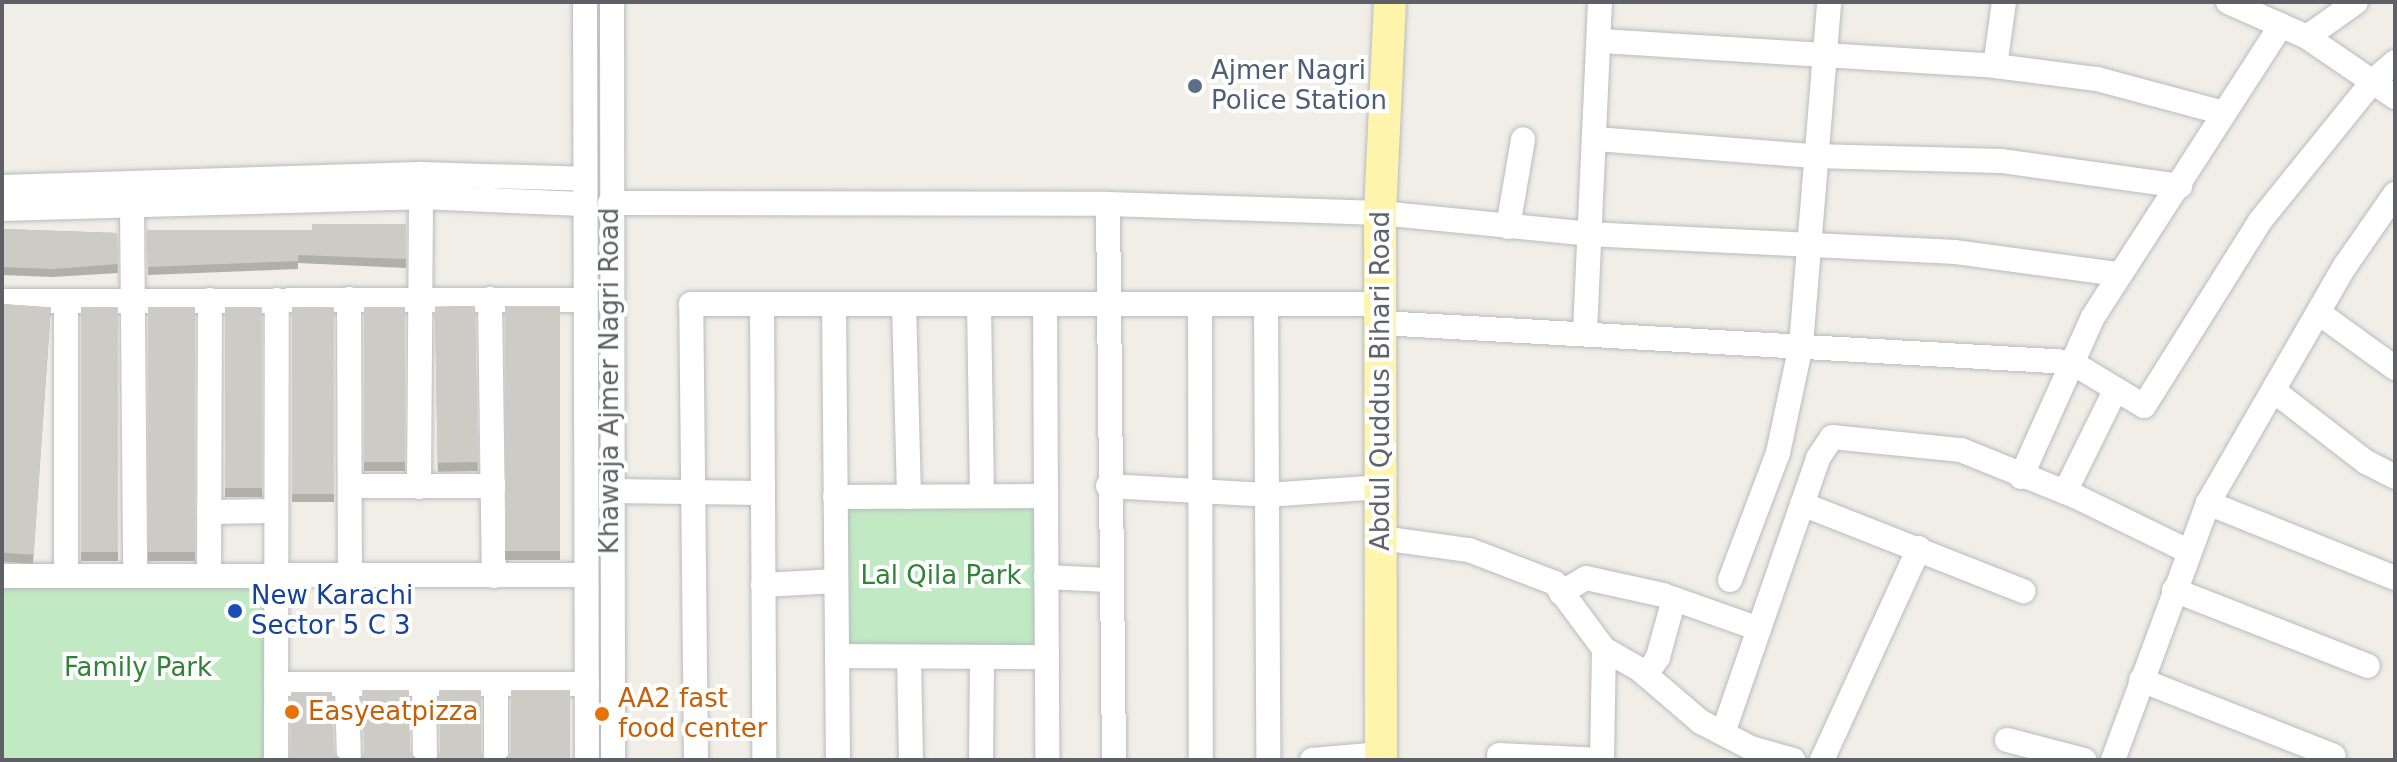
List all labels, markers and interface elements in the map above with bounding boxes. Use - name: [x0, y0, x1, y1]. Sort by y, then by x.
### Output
- place label: Ajmer Nagri Police Station: [1211, 55, 1387, 116]
- marker: Ajmer Nagri Police Station: [1186, 77, 1204, 95]
- street label: Khawaja Ajmer Nagri Road: [594, 208, 626, 554]
- street label: Abdul Quddus Bihari Road: [1365, 211, 1397, 551]
- park label: Lal Qila Park: [860, 560, 1022, 592]
- place label: New Karachi Sector 5 C 3: [251, 580, 413, 642]
- marker: New Karachi Sector 5 C 3: [226, 602, 244, 620]
- park label: Family Park: [64, 652, 212, 684]
- place label: AA2 fast food center: [618, 683, 767, 744]
- place label: Easyeatpizza: [308, 696, 478, 728]
- marker: Easyeatpizza: [283, 703, 301, 721]
- marker: AA2 fast food center: [593, 705, 611, 723]

